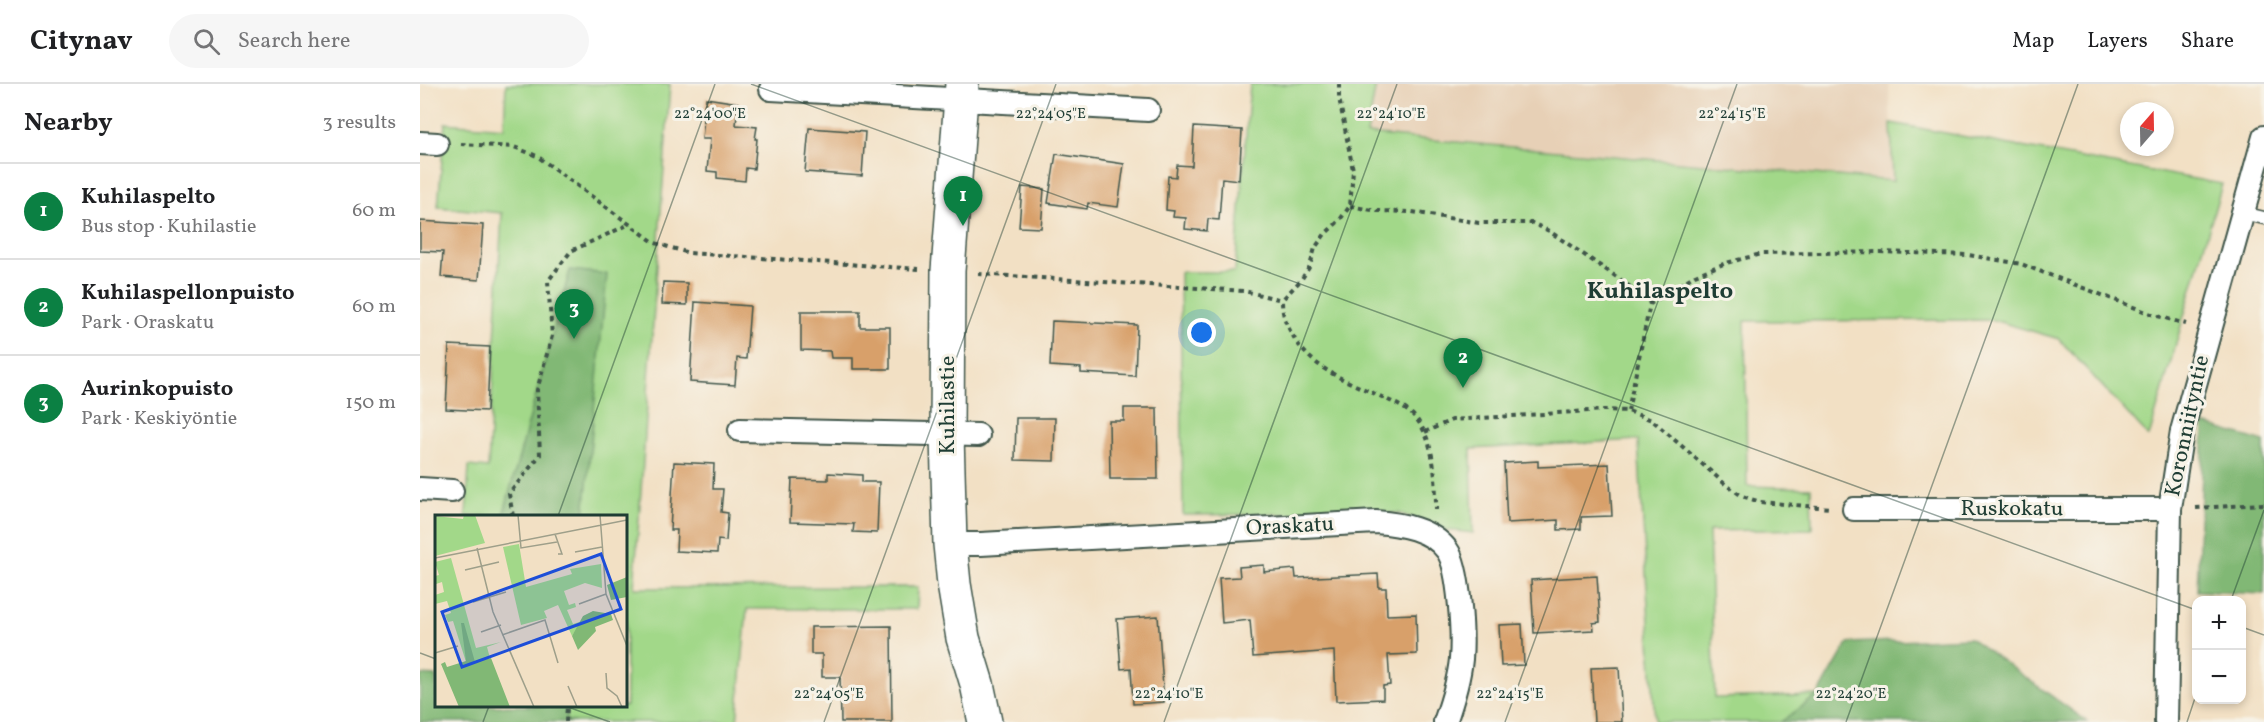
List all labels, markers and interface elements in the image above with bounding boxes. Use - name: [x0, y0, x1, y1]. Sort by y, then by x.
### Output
- search box: [169, 14, 589, 68]
- text: Citynav: [30, 22, 133, 61]
- icon: search: [190, 25, 223, 58]
- text: Search here: [238, 26, 350, 57]
- text: Map: [2012, 27, 2054, 56]
- text: Layers: [2087, 27, 2148, 56]
- text: Share: [2181, 27, 2234, 56]
- north arrow: [2120, 102, 2174, 156]
- text: 22°24'00"E: [674, 104, 746, 125]
- text: 22°24'05"E: [1016, 104, 1086, 125]
- text: 22°24'10"E: [1356, 104, 1426, 125]
- text: 22°24'15"E: [1698, 104, 1766, 125]
- text: Nearby: [24, 105, 113, 141]
- text: 3 results: [322, 109, 396, 137]
- pin: 1: [944, 176, 982, 226]
- text: Kuhilaspelto: [81, 182, 215, 213]
- text: 1: [39, 197, 48, 225]
- text: 60 m: [352, 197, 396, 225]
- text: Bus stop · Kuhilastie: [81, 213, 257, 241]
- district label: Kuhilaspelto: [1587, 275, 1733, 309]
- text: Kuhilaspellonpuisto: [81, 278, 295, 309]
- pin: 3: [554, 290, 594, 339]
- text: 2: [38, 293, 49, 321]
- text: 60 m: [352, 293, 396, 321]
- text: Park · Oraskatu: [81, 309, 214, 337]
- your location: [1187, 318, 1216, 347]
- pin: 2: [1444, 338, 1482, 388]
- street label: Koronniityntie: [2158, 352, 2218, 500]
- street label: Kuhilastie: [933, 356, 964, 454]
- text: Aurinkopuisto: [81, 374, 233, 405]
- text: 3: [38, 389, 49, 417]
- text: 150 m: [345, 389, 396, 417]
- text: Park · Keskiyöntie: [81, 405, 237, 433]
- street label: Ruskokatu: [1961, 494, 2063, 525]
- street label: Oraskatu: [1245, 509, 1335, 545]
- inset map: [435, 515, 627, 707]
- map controls: [2192, 596, 2246, 704]
- button: +: [2192, 596, 2246, 650]
- button: −: [2192, 650, 2246, 704]
- text: 22°24'05"E: [794, 684, 864, 705]
- text: 22°24'10"E: [1134, 684, 1204, 705]
- text: 22°24'15"E: [1476, 684, 1544, 705]
- text: 22°24'20"E: [1816, 684, 1886, 705]

